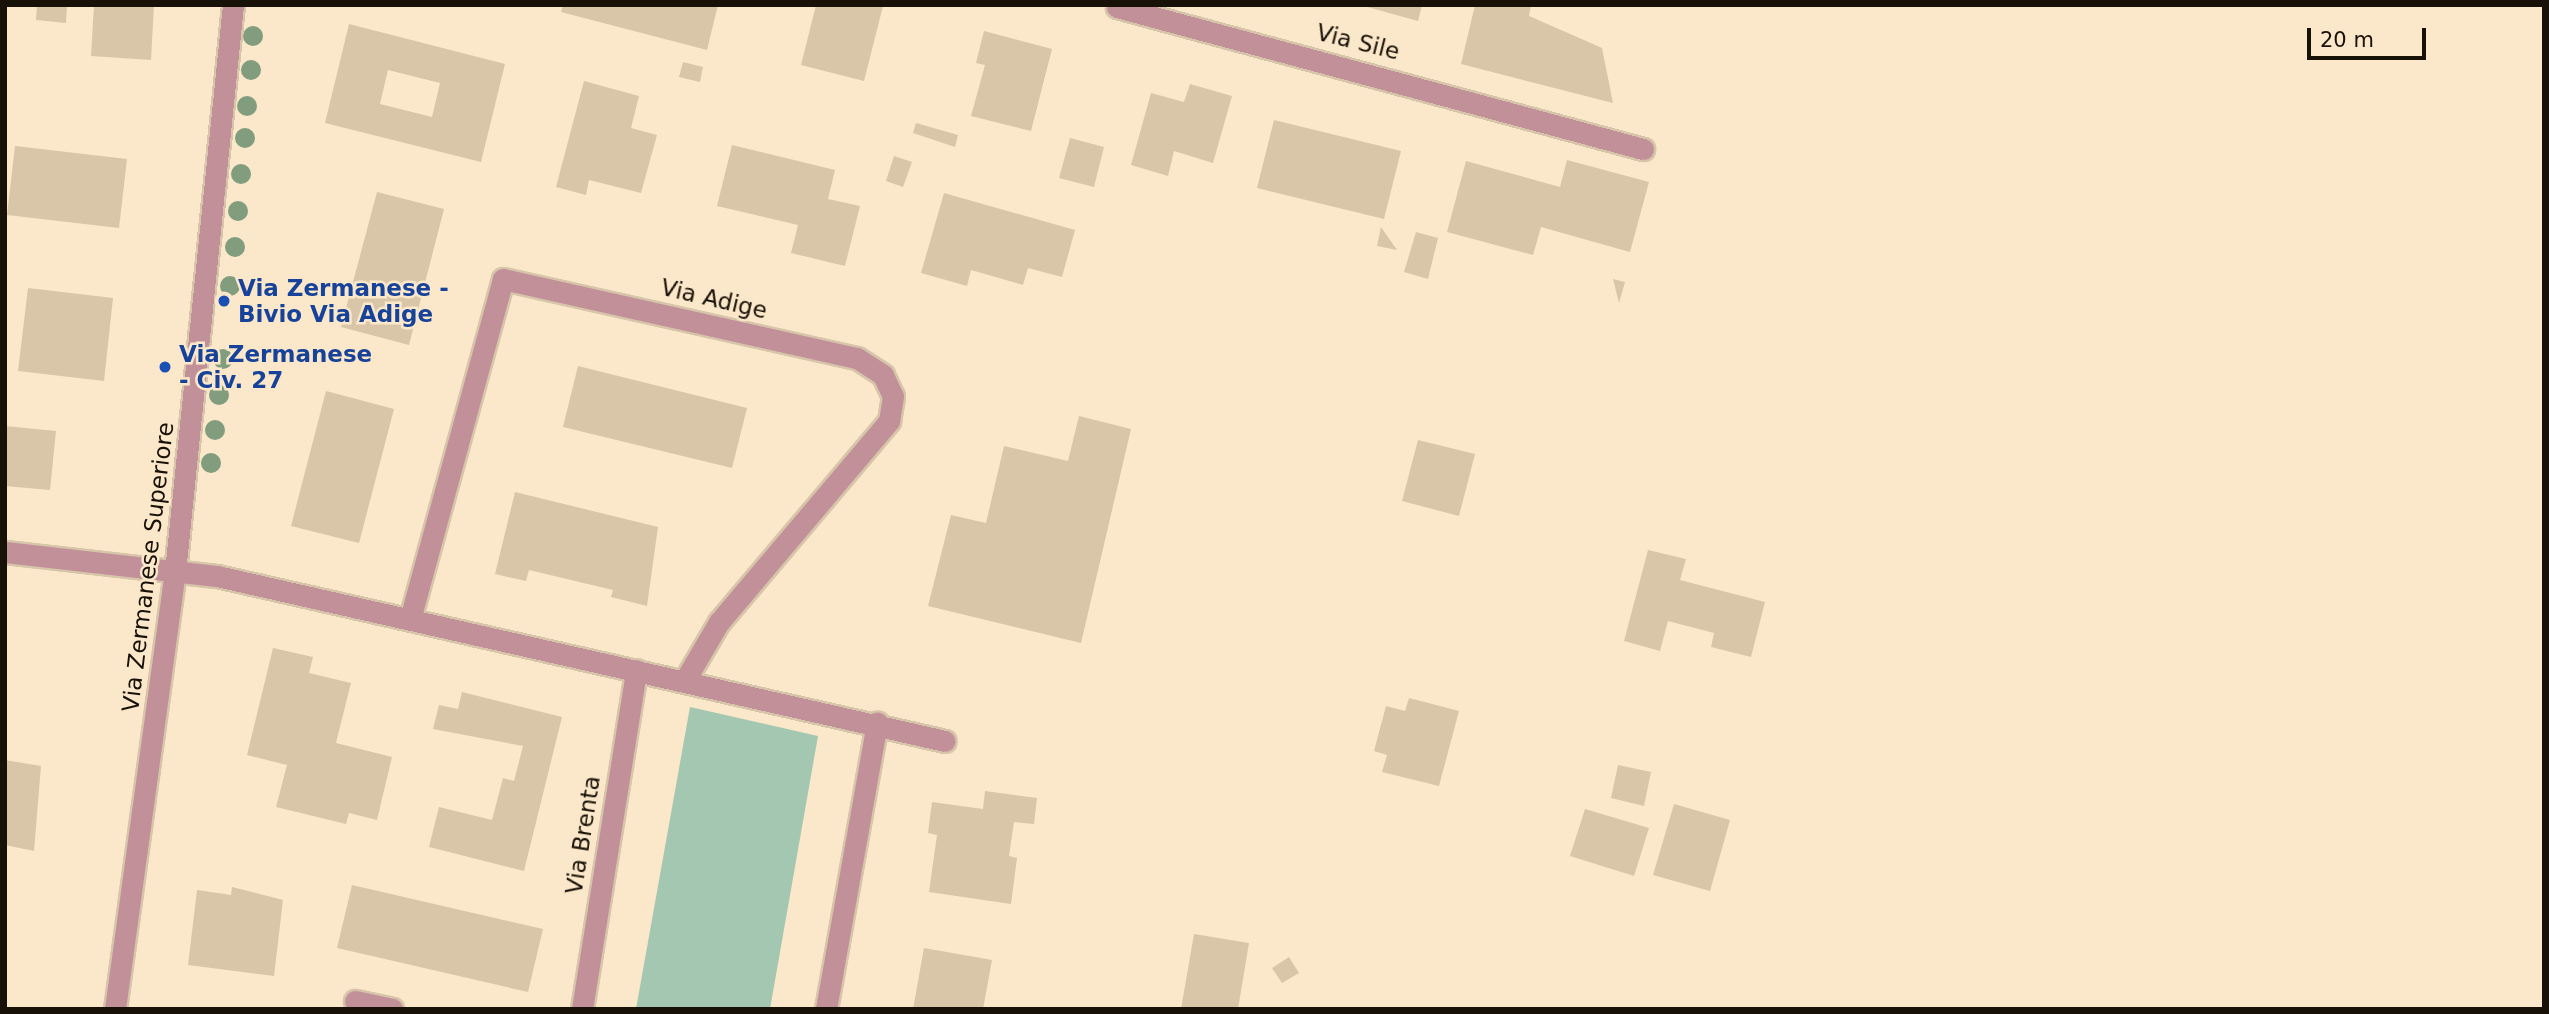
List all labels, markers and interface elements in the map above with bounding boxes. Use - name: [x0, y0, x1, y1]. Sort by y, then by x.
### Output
- scale bar: [2311, 14, 2430, 58]
- street label: Via Sile: [1314, 18, 1402, 66]
- text: 20 m: [2320, 28, 2374, 52]
- street label: Via Adige: [658, 273, 770, 325]
- place label: Via Zermanese - Bivio Via Adige: [238, 274, 449, 328]
- marker: Via Zermanese - Bivio Via Adige: [216, 293, 232, 309]
- place label: Via Zermanese - Civ. 27: [179, 340, 372, 394]
- marker: Via Zermanese - Civ. 27: [157, 359, 173, 375]
- street label: Via Zermanese Superiore: [117, 421, 179, 713]
- street label: Via Brenta: [560, 774, 606, 896]

